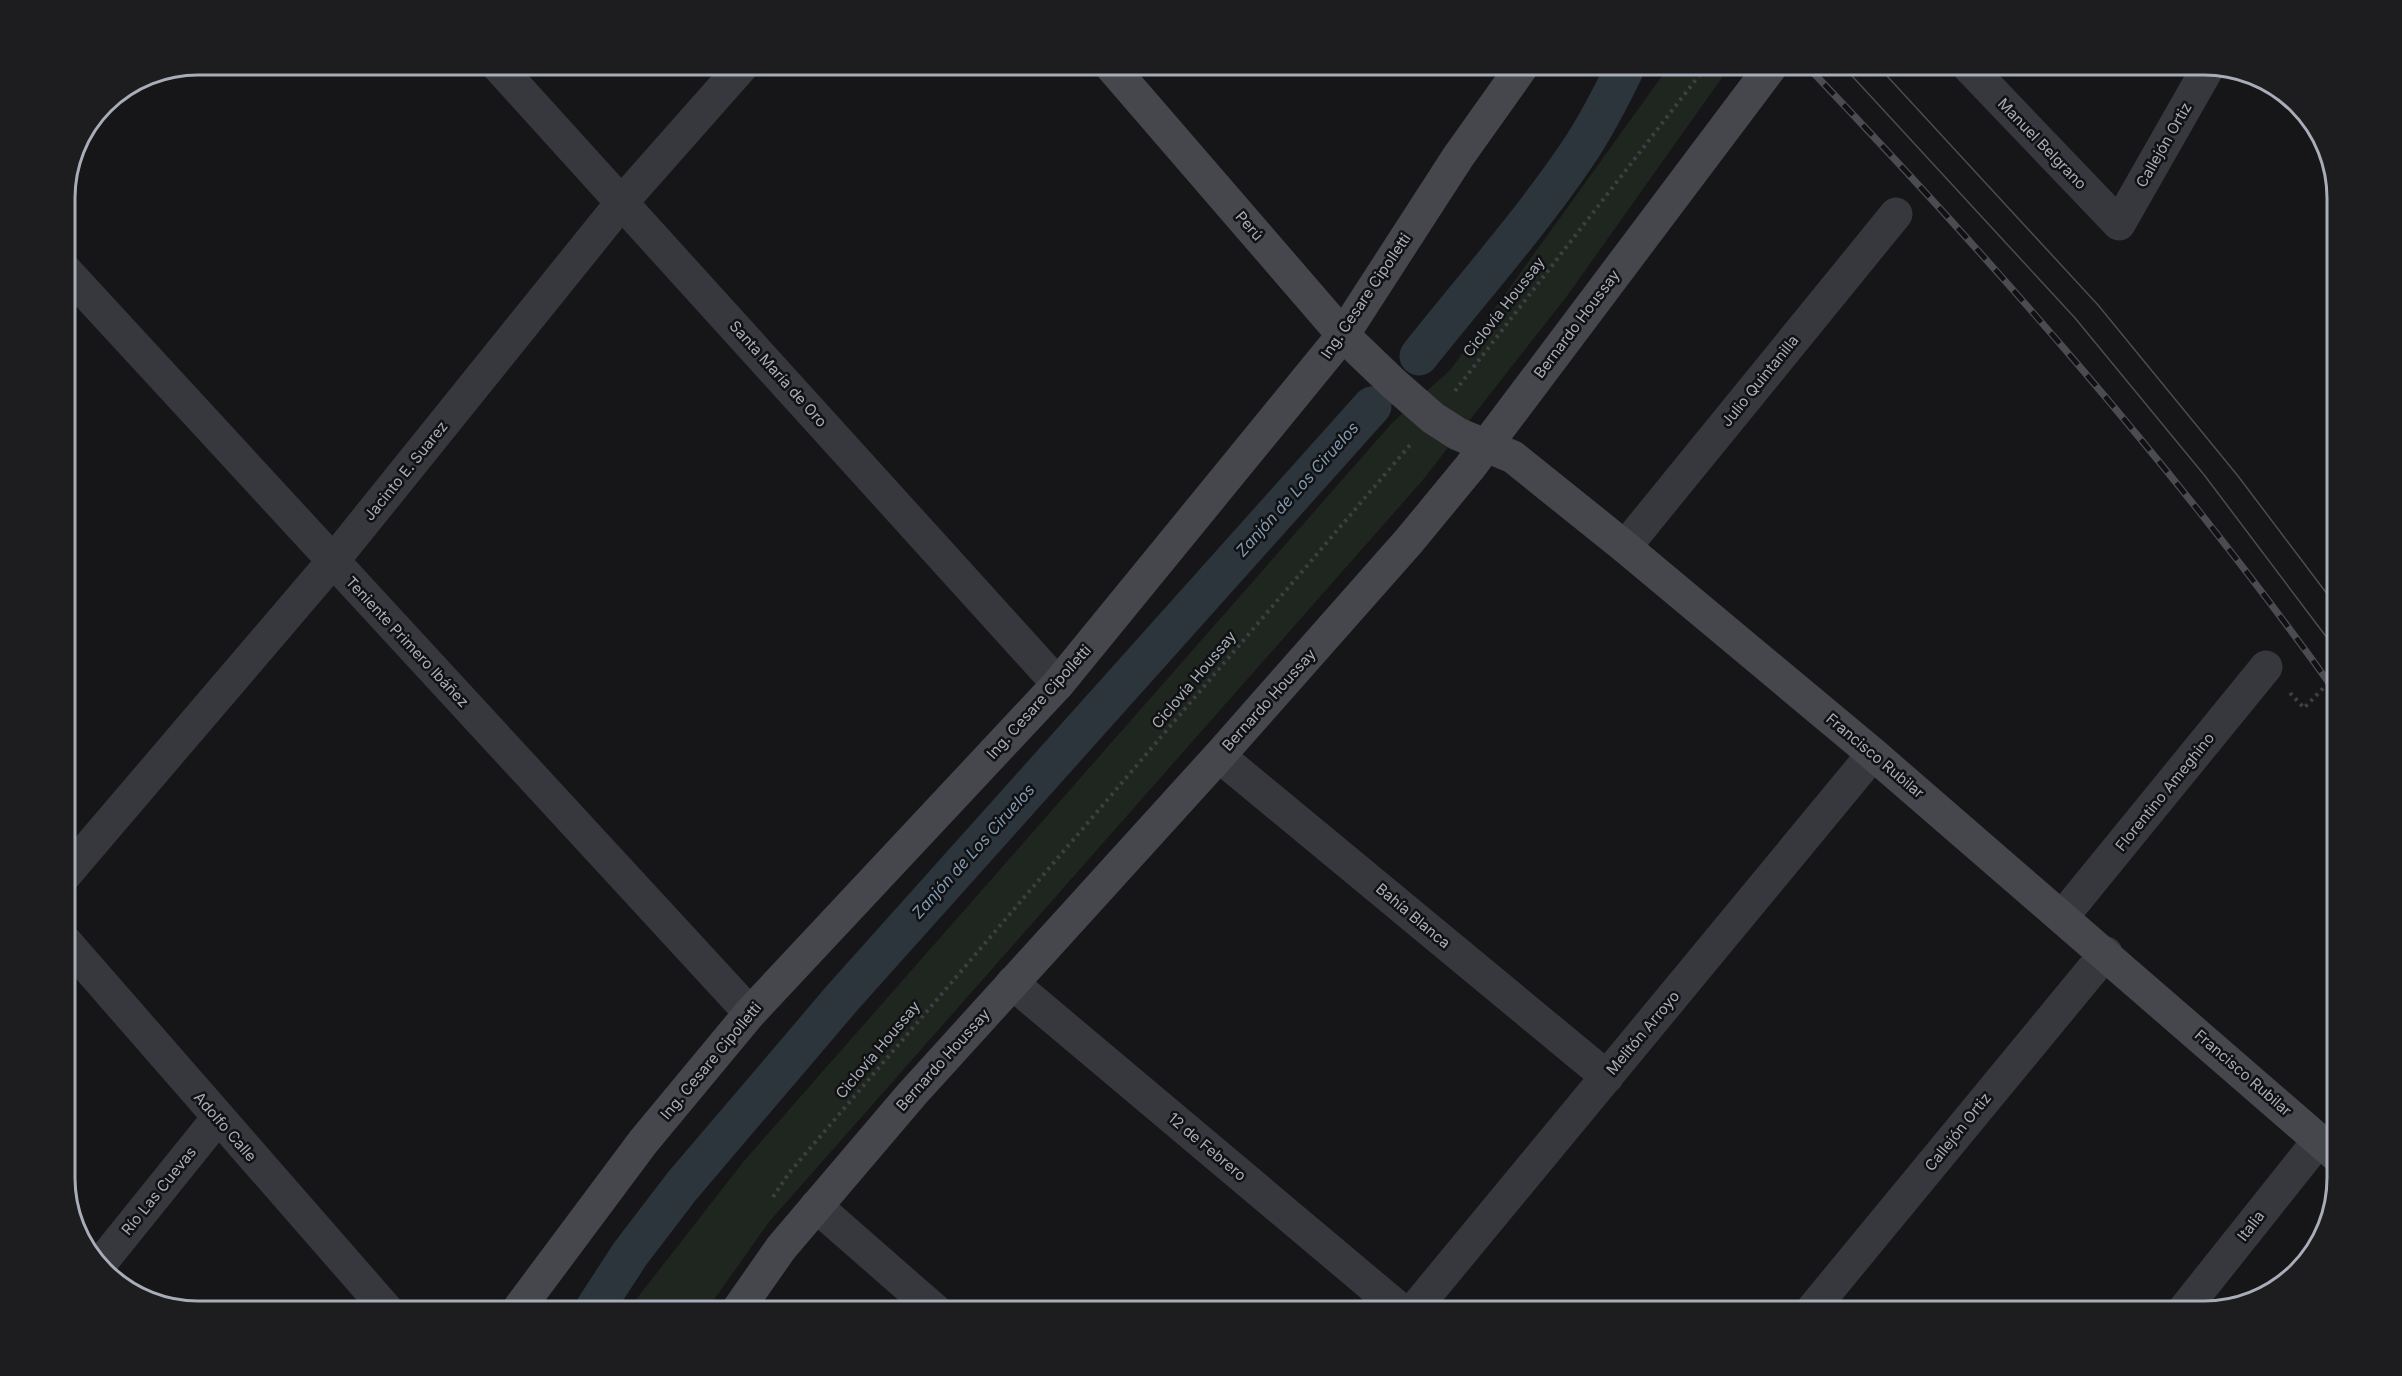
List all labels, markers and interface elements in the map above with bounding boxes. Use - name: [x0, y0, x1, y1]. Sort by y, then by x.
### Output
- street label: Manuel Belgrano: [1994, 94, 2091, 193]
- street label: Callejón Ortiz: [2132, 99, 2196, 191]
- street label: Perú: [1231, 207, 1267, 244]
- street label: Ing. Cesare Cipolletti: [1317, 230, 1415, 362]
- street label: Ciclovía Houssay: [1459, 252, 1549, 360]
- street label: Bernardo Houssay: [1530, 265, 1624, 382]
- street label: Santa María de Oro: [726, 317, 831, 431]
- street label: Julio Quintanilla: [1717, 331, 1802, 430]
- street label: Jacinto E. Suarez: [360, 417, 452, 524]
- water label: Zanjón de Los Ciruelos: [1231, 418, 1363, 560]
- street label: Teniente Primero Ibáñez: [342, 572, 473, 711]
- street label: Ciclovía Houssay: [1147, 627, 1240, 732]
- street label: Ing. Cesare Cipolletti: [982, 641, 1095, 763]
- street label: Bernardo Houssay: [1218, 644, 1320, 755]
- street label: Francisco Rubilar: [1822, 709, 1929, 802]
- street label: Florentino Ameghino: [2111, 729, 2218, 855]
- water label: Zanjón de Los Ciruelos: [907, 780, 1039, 922]
- street label: Bahía Blanca: [1372, 879, 1454, 952]
- street label: Melitón Arroyo: [1602, 987, 1683, 1079]
- street label: Ciclovía Houssay: [831, 997, 924, 1102]
- street label: Ing. Cesare Cipolletti: [656, 998, 765, 1123]
- street label: Bernardo Houssay: [892, 1004, 994, 1115]
- street label: Francisco Rubilar: [2191, 1025, 2296, 1120]
- street label: Adolfo Calle: [190, 1088, 261, 1165]
- street label: Callejón Ortiz: [1920, 1089, 1995, 1175]
- street label: 12 de Febrero: [1164, 1108, 1250, 1185]
- street label: Río Las Cuevas: [117, 1142, 200, 1239]
- street label: Italia: [2233, 1207, 2268, 1245]

